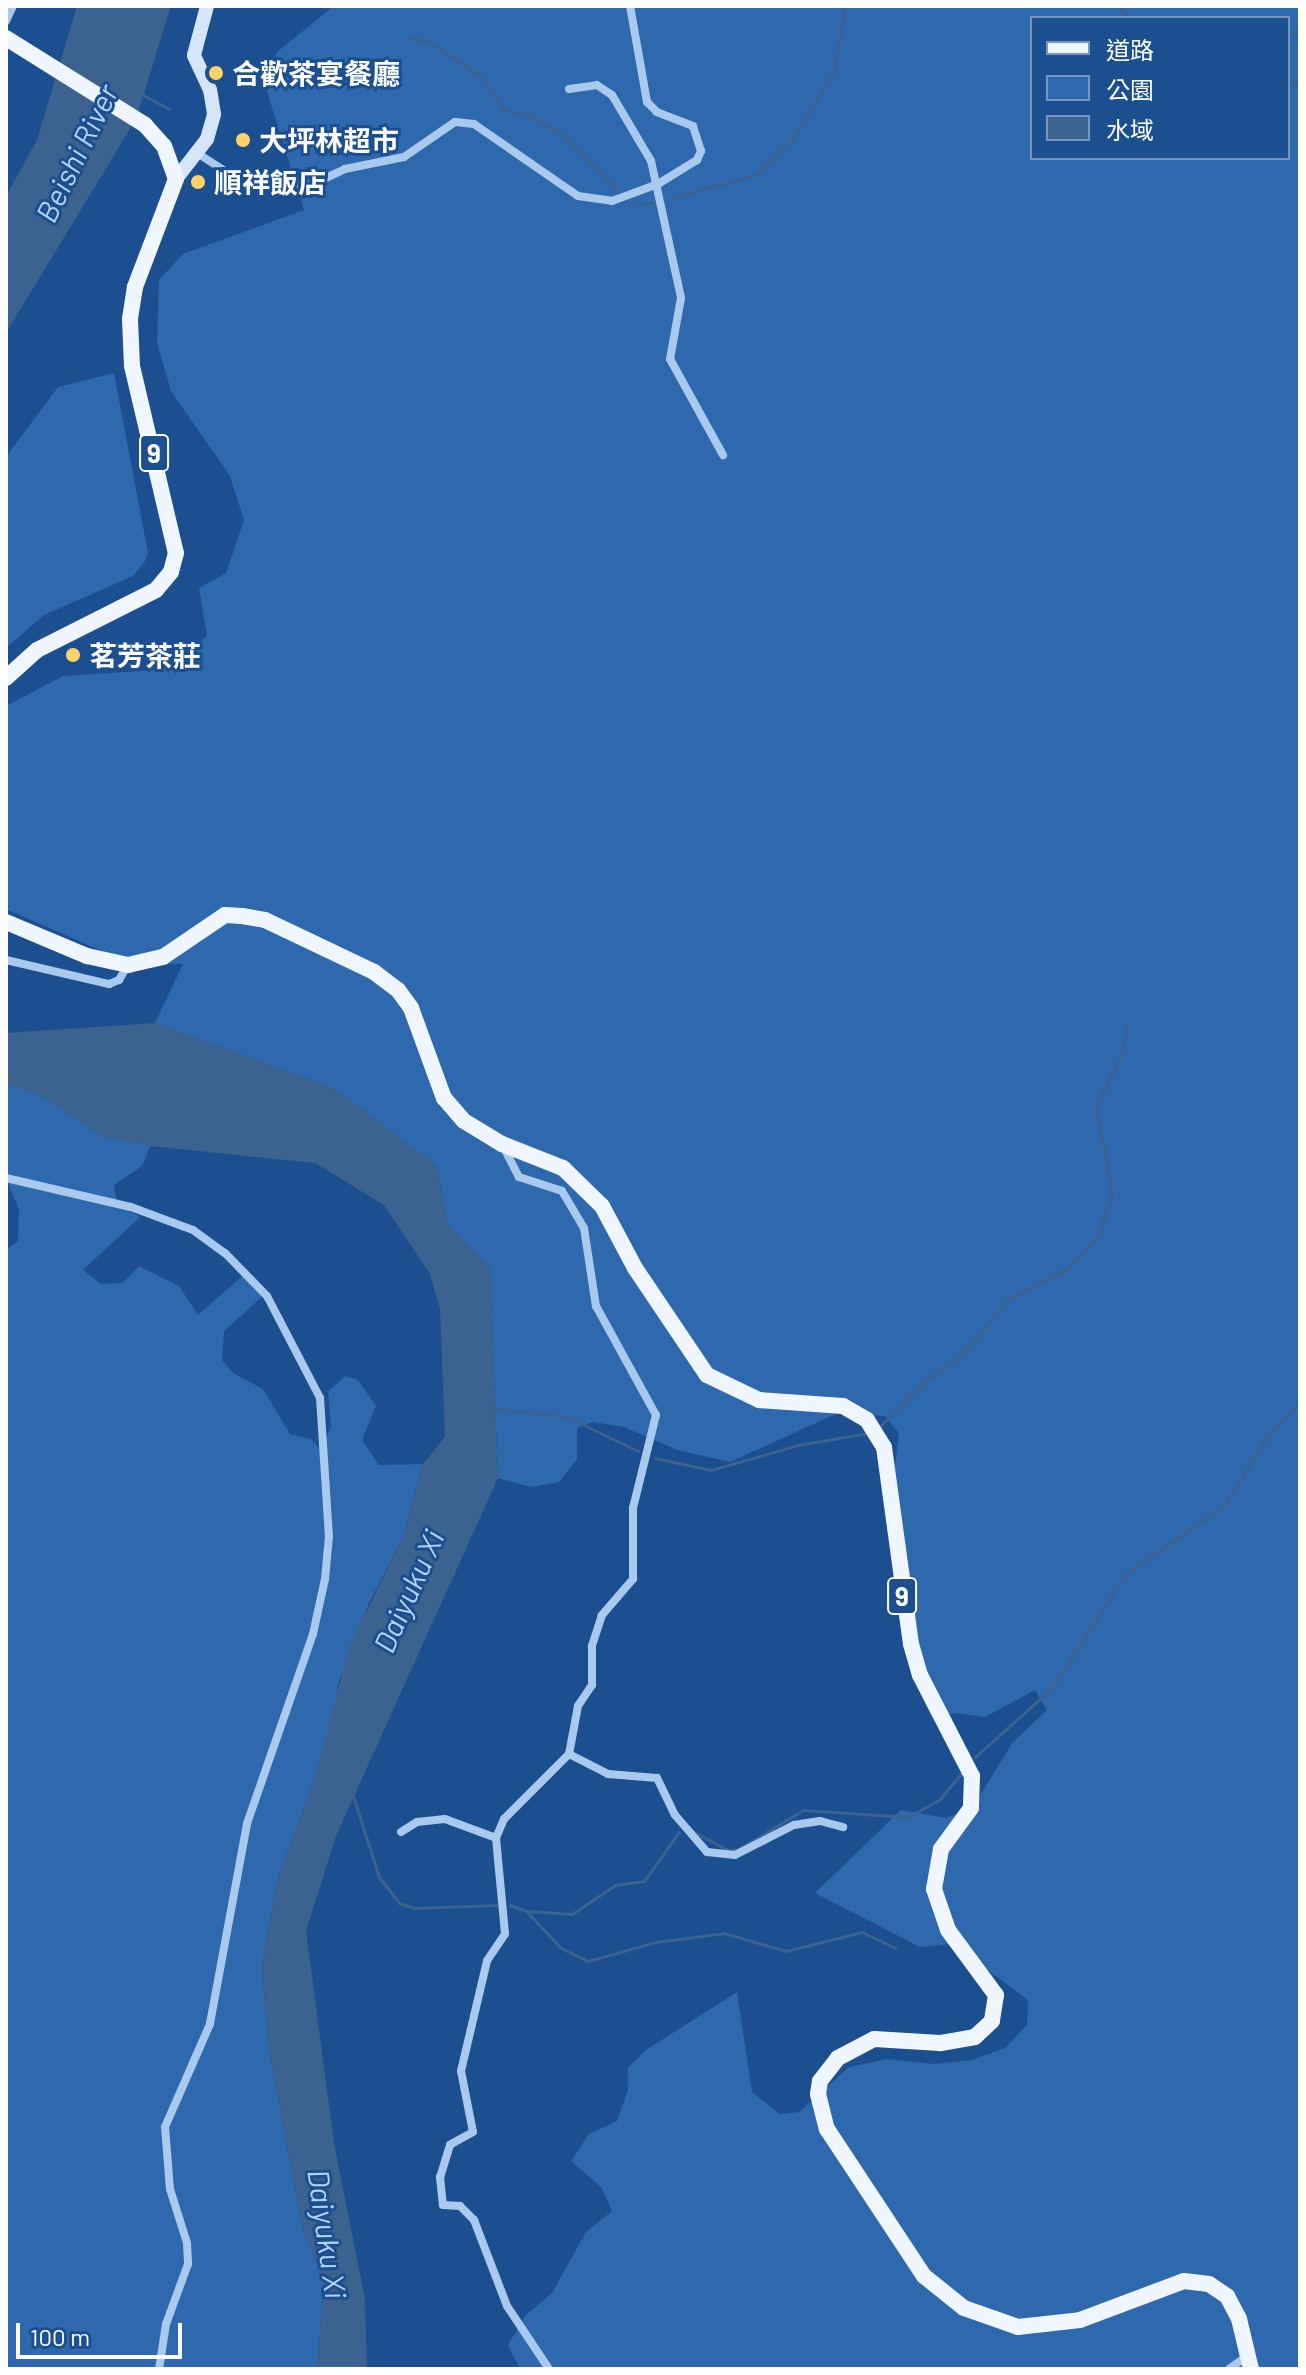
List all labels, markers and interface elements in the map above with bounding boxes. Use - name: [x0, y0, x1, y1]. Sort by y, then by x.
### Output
- legend: [1030, 16, 1290, 160]
- text: 道路: [1106, 35, 1154, 64]
- place label: 合歡茶宴餐廳: [232, 56, 400, 90]
- marker: 合歡茶宴餐廳: [207, 64, 225, 82]
- text: 公園: [1106, 75, 1154, 104]
- water label: Beishi River: [27, 78, 125, 228]
- text: 水域: [1106, 115, 1154, 144]
- place label: 大坪林超市: [259, 123, 399, 157]
- marker: 大坪林超市: [234, 131, 252, 149]
- place label: 順祥飯店: [214, 165, 326, 199]
- marker: 順祥飯店: [189, 173, 207, 191]
- road number: 9: [138, 431, 170, 475]
- place label: 茗芳茶莊: [89, 638, 201, 672]
- marker: 茗芳茶莊: [64, 646, 82, 664]
- water label: Daiyuku Xi: [365, 1524, 451, 1658]
- road number: 9: [886, 1574, 918, 1618]
- water label: Daiyuku Xi: [301, 2167, 355, 2301]
- scale bar: [20, 2307, 186, 2357]
- text: 100 m: [30, 2322, 90, 2351]

